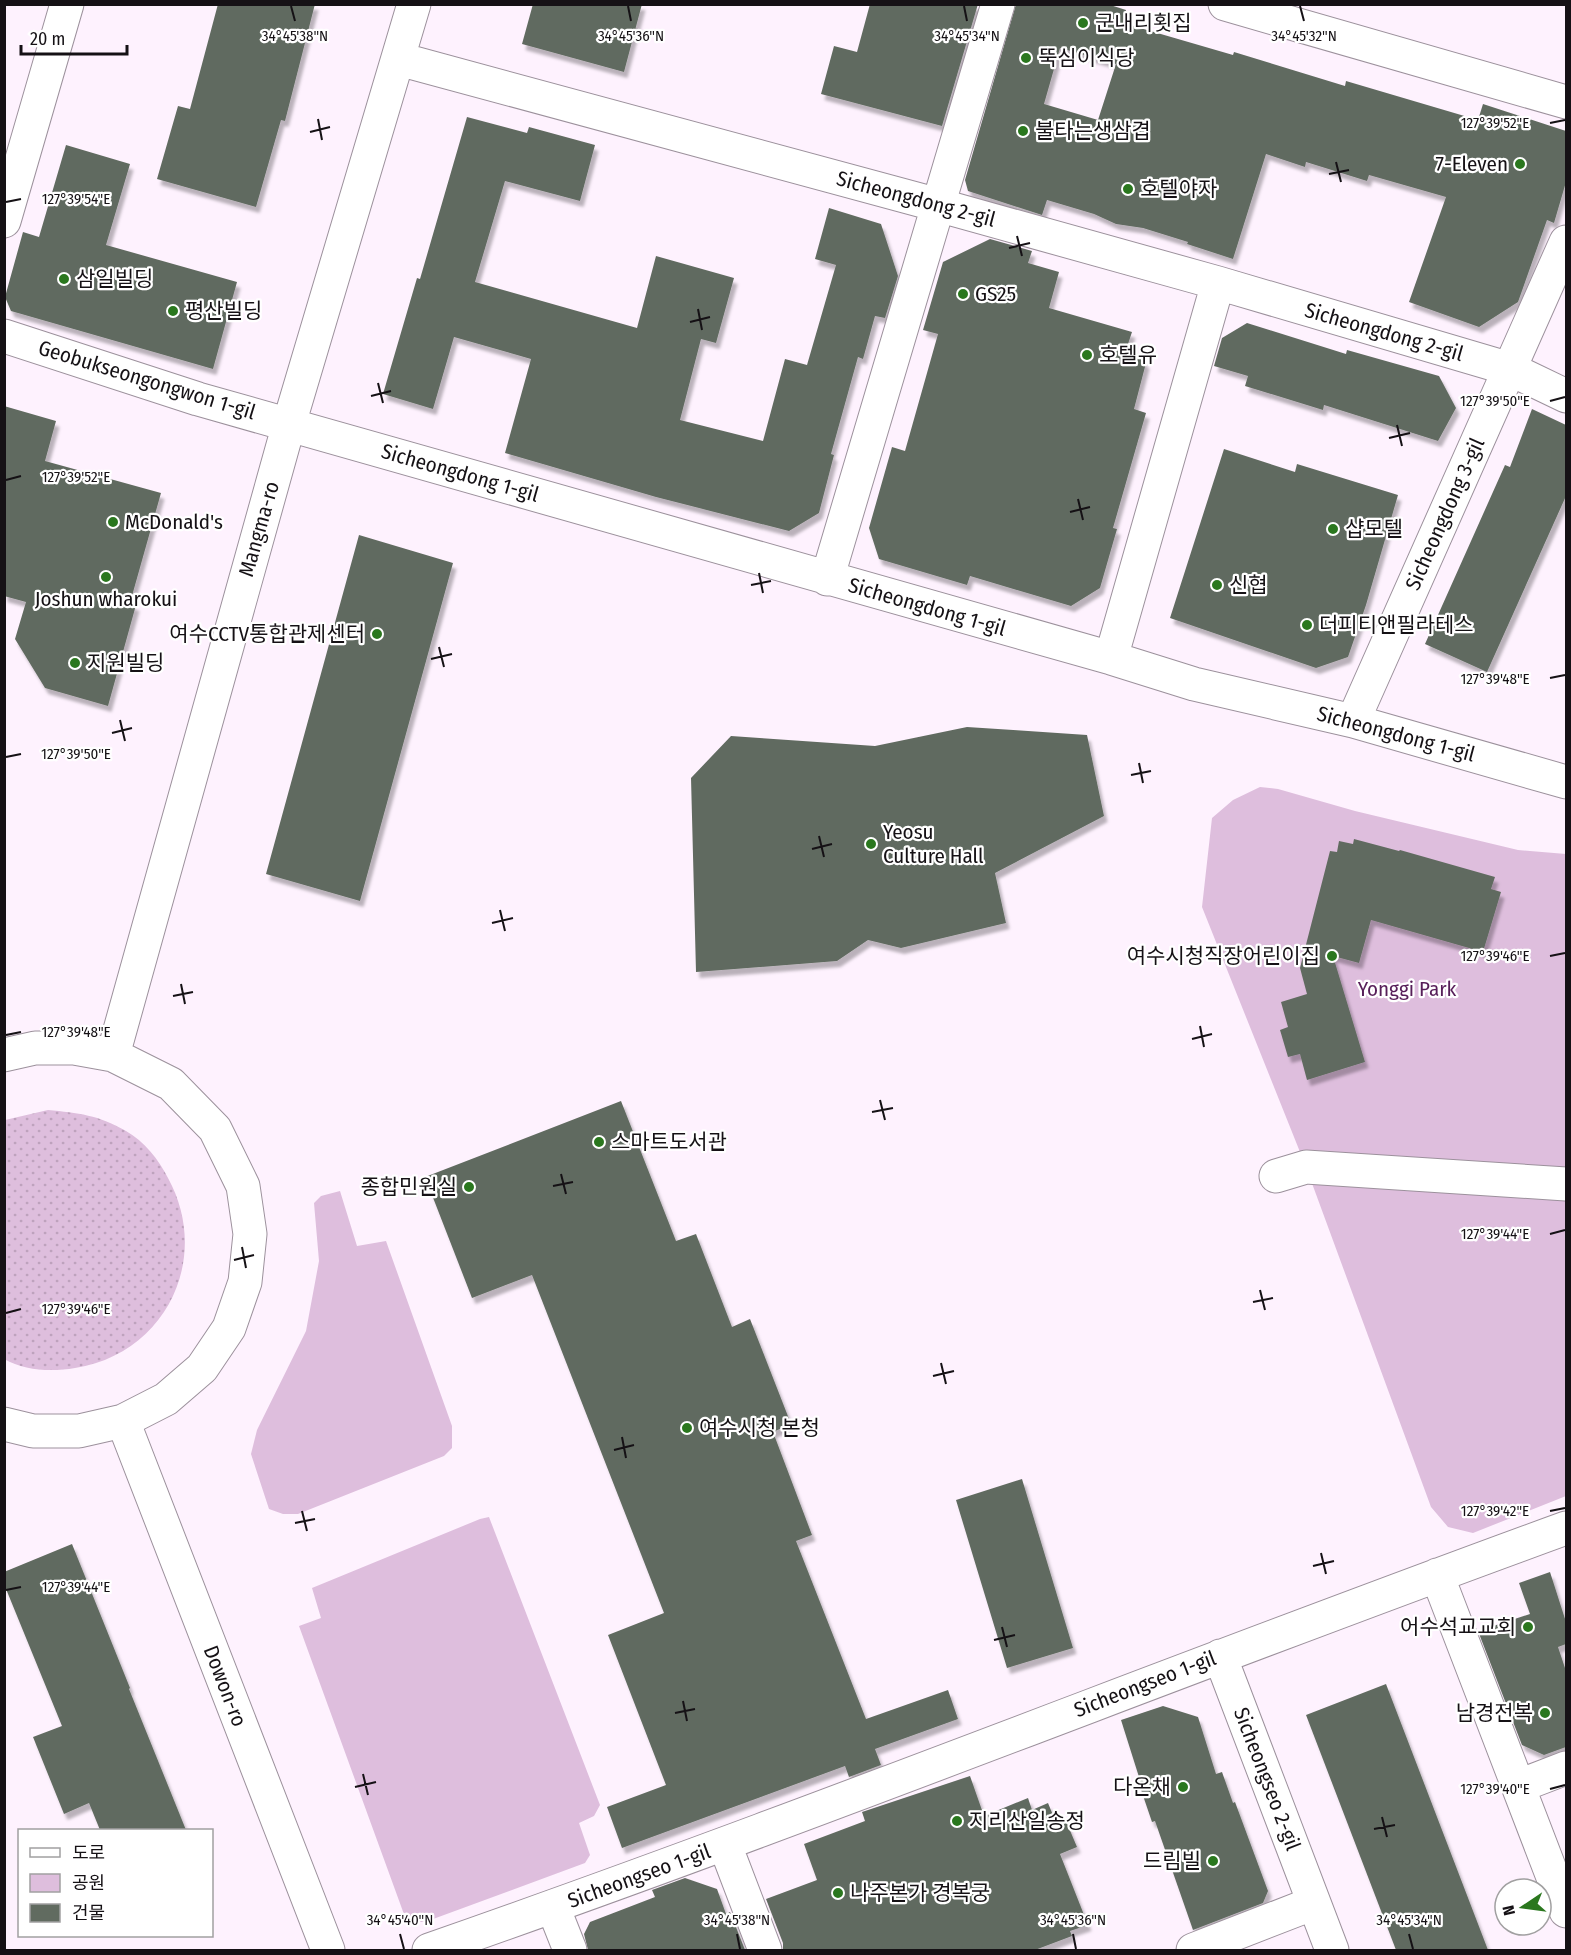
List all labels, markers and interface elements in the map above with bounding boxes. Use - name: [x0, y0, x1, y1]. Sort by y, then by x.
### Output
- place label: 군내리횟집: [1095, 10, 1192, 36]
- marker: 군내리횟집: [1076, 16, 1090, 30]
- scale bar: [21, 18, 128, 56]
- text: 34°45'38"N: [262, 27, 328, 45]
- text: 34°45'36"N: [598, 27, 664, 45]
- text: 34°45'34"N: [934, 27, 1000, 45]
- text: 34°45'32"N: [1271, 27, 1337, 45]
- text: 20 m: [30, 28, 65, 50]
- place label: 뚝심이식당: [1038, 45, 1135, 71]
- marker: 뚝심이식당: [1019, 51, 1033, 65]
- text: 127°39'52"E: [1461, 114, 1529, 132]
- place label: 불타는생삼겹: [1035, 118, 1151, 144]
- marker: 불타는생삼겹: [1016, 124, 1030, 138]
- place label: 7-Eleven: [1436, 151, 1508, 177]
- marker: 7-Eleven: [1513, 157, 1527, 171]
- street label: Sicheongdong 2-gil: [834, 165, 999, 233]
- place label: 호텔야자: [1140, 176, 1217, 202]
- marker: 호텔야자: [1121, 182, 1135, 196]
- text: 127°39'54"E: [42, 190, 110, 208]
- place label: 삼일빌딩: [76, 266, 153, 292]
- marker: 삼일빌딩: [57, 272, 71, 286]
- place label: GS25: [975, 281, 1016, 307]
- marker: GS25: [956, 287, 970, 301]
- street label: Sicheongdong 2-gil: [1302, 297, 1467, 367]
- place label: 평산빌딩: [185, 298, 262, 324]
- marker: 평산빌딩: [166, 304, 180, 318]
- street label: Geobukseongongwon 1-gil: [35, 335, 259, 426]
- place label: 호텔유: [1099, 342, 1157, 368]
- marker: 호텔유: [1080, 348, 1094, 362]
- text: 127°39'50"E: [1460, 392, 1530, 410]
- street label: Sicheongdong 3-gil: [1400, 433, 1490, 594]
- street label: Sicheongdong 1-gil: [378, 438, 542, 508]
- text: 127°39'52"E: [42, 468, 110, 486]
- street label: Mangma-ro: [233, 478, 285, 580]
- place label: McDonald's: [125, 509, 223, 535]
- marker: McDonald's: [106, 515, 120, 529]
- place label: 샵모텔: [1345, 516, 1403, 542]
- marker: 샵모텔: [1326, 522, 1340, 536]
- marker: Joshun wharokui: [99, 570, 113, 584]
- street label: Sicheongdong 1-gil: [845, 572, 1009, 642]
- place label: 신협: [1229, 572, 1268, 598]
- marker: 신협: [1210, 578, 1224, 592]
- place label: Joshun wharokui: [35, 586, 177, 612]
- place label: 더피티앤필라테스: [1319, 612, 1474, 638]
- marker: 더피티앤필라테스: [1300, 618, 1314, 632]
- place label: 여수CCTV통합관제센터: [169, 621, 365, 647]
- marker: 여수CCTV통합관제센터: [370, 627, 384, 641]
- place label: 지원빌딩: [87, 650, 164, 676]
- marker: 지원빌딩: [68, 656, 82, 670]
- text: 127°39'48"E: [1460, 670, 1530, 688]
- street label: Sicheongdong 1-gil: [1314, 700, 1478, 768]
- text: 127°39'50"E: [41, 745, 111, 763]
- place label: Yeosu Culture Hall: [883, 819, 984, 869]
- marker: Yeosu Culture Hall: [864, 837, 878, 851]
- place label: 여수시청직장어린이집: [1127, 943, 1320, 969]
- text: 127°39'46"E: [1460, 947, 1530, 965]
- marker: 여수시청직장어린이집: [1325, 949, 1339, 963]
- park label: Yonggi Park: [1358, 976, 1457, 1002]
- text: 127°39'48"E: [41, 1023, 111, 1041]
- place label: 스마트도서관: [611, 1129, 727, 1155]
- marker: 스마트도서관: [592, 1135, 606, 1149]
- place label: 종합민원실: [360, 1174, 457, 1200]
- marker: 종합민원실: [462, 1180, 476, 1194]
- text: 127°39'44"E: [1461, 1225, 1529, 1243]
- text: 127°39'46"E: [41, 1300, 111, 1318]
- place label: 여수시청 본청: [699, 1415, 820, 1441]
- marker: 여수시청 본청: [680, 1421, 694, 1435]
- text: 127°39'42"E: [1461, 1502, 1529, 1520]
- text: 127°39'44"E: [42, 1578, 110, 1596]
- place label: 어수석교교회: [1400, 1614, 1516, 1640]
- marker: 어수석교교회: [1521, 1620, 1535, 1634]
- street label: Dowon-ro: [198, 1642, 252, 1730]
- street label: Sicheongseo 1-gil: [1070, 1645, 1220, 1723]
- place label: 남경전복: [1456, 1700, 1533, 1726]
- street label: Sicheongseo 2-gil: [1228, 1704, 1306, 1855]
- marker: 남경전복: [1538, 1706, 1552, 1720]
- place label: 다온채: [1113, 1774, 1171, 1800]
- marker: 다온채: [1176, 1780, 1190, 1794]
- text: 127°39'40"E: [1460, 1780, 1530, 1798]
- place label: 지리산일송정: [969, 1808, 1085, 1834]
- marker: 지리산일송정: [950, 1814, 964, 1828]
- legend: [18, 1829, 213, 1937]
- street label: Sicheongseo 1-gil: [564, 1838, 714, 1914]
- text: 도로: [72, 1842, 105, 1864]
- place label: 드림빌: [1143, 1848, 1201, 1874]
- marker: 드림빌: [1206, 1854, 1220, 1868]
- text: 공원: [72, 1872, 105, 1894]
- north arrow: [1493, 1877, 1553, 1937]
- place label: 나주본가 경복궁: [850, 1880, 990, 1906]
- marker: 나주본가 경복궁: [831, 1886, 845, 1900]
- text: 건물: [72, 1902, 105, 1924]
- text: N: [1499, 1903, 1519, 1917]
- text: 34°45'40"N: [367, 1911, 433, 1929]
- text: 34°45'38"N: [704, 1911, 770, 1929]
- text: 34°45'36"N: [1040, 1911, 1106, 1929]
- text: 34°45'34"N: [1376, 1911, 1442, 1929]

